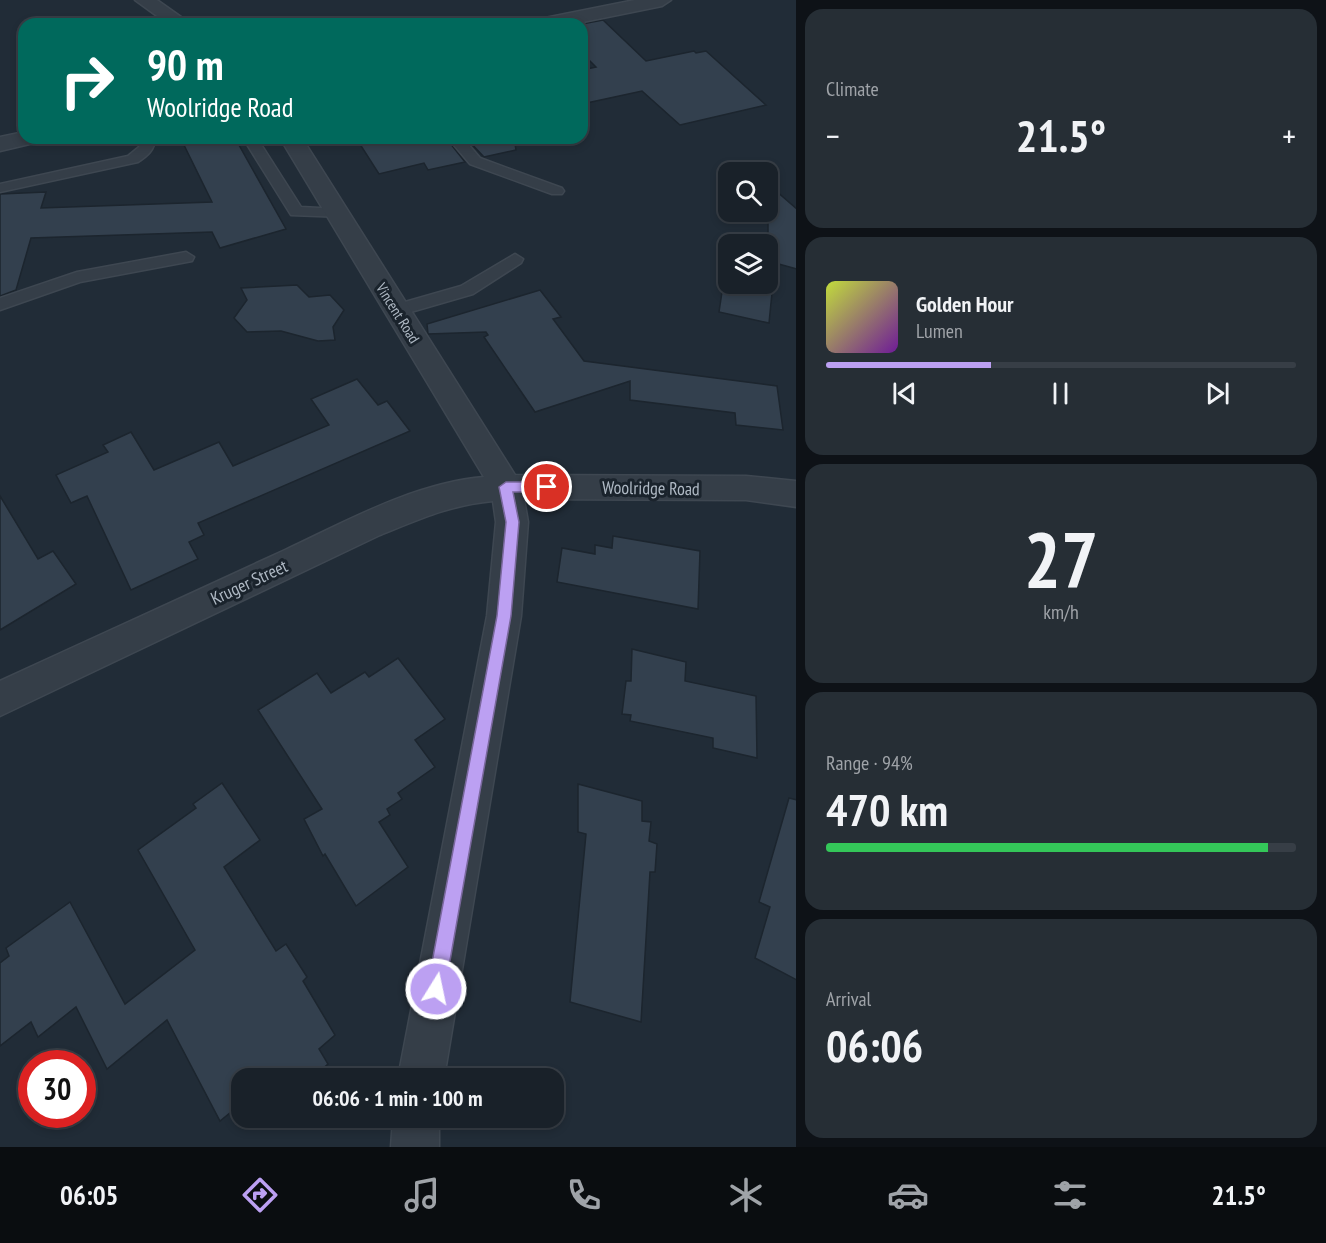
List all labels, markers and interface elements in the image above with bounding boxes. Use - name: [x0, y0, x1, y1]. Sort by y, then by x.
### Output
- text: 90 m: [147, 37, 224, 92]
- icon: right: [48, 42, 126, 120]
- text: Climate: [826, 76, 879, 102]
- text: Woolridge Road: [147, 90, 293, 124]
- text: 21.5°: [1016, 106, 1106, 164]
- text: −: [826, 114, 840, 157]
- text: +: [1282, 114, 1296, 157]
- map controls: [718, 162, 778, 294]
- button: search: [718, 162, 778, 222]
- button: layers: [718, 234, 778, 294]
- street label: Vincent Road: [372, 278, 424, 347]
- text: Golden Hour: [916, 290, 1014, 318]
- text: Lumen: [916, 318, 963, 344]
- icon: previous: [888, 377, 921, 410]
- icon: pause: [1044, 377, 1077, 410]
- icon: next: [1201, 377, 1234, 410]
- pin: [521, 461, 572, 512]
- icon: arrive: [530, 470, 563, 503]
- street label: Woolridge Road: [602, 476, 700, 500]
- text: 27: [1024, 509, 1098, 610]
- street label: Kruger Street: [207, 554, 291, 610]
- text: km/h: [1043, 599, 1079, 625]
- text: Range · 94%: [826, 750, 913, 776]
- text: 470 km: [826, 780, 948, 838]
- position arrow: [404, 957, 468, 1021]
- text: Arrival: [826, 986, 871, 1012]
- text: 06:06: [826, 1016, 923, 1074]
- speed limit sign: 30: [18, 1050, 96, 1128]
- text: 06:06 · 1 min · 100 m: [312, 1084, 483, 1112]
- icon: directions: [239, 1174, 281, 1216]
- icon: music: [401, 1174, 443, 1216]
- icon: phone: [563, 1174, 605, 1216]
- icon: climate: [725, 1174, 767, 1216]
- icon: car: [887, 1174, 929, 1216]
- icon: filters: [1049, 1174, 1091, 1216]
- text: 06:05: [60, 1178, 118, 1212]
- text: 21.5°: [1212, 1178, 1266, 1212]

